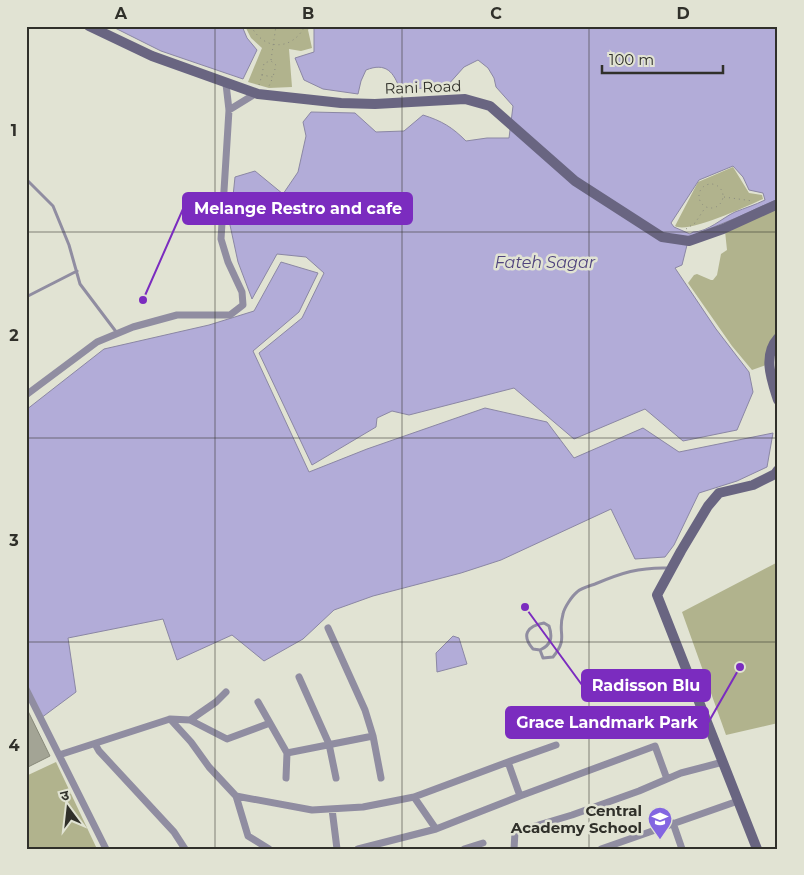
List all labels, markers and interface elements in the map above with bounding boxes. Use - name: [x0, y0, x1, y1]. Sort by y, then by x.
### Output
- text: A: [114, 4, 128, 23]
- text: B: [302, 4, 314, 23]
- text: C: [490, 4, 502, 23]
- text: D: [676, 4, 690, 23]
- scale bar: [602, 42, 723, 74]
- text: 100 m: [609, 50, 654, 69]
- street label: Rani Road: [384, 76, 462, 98]
- text: 1: [11, 121, 17, 140]
- callout: Melange Restro and cafe: [183, 193, 412, 224]
- text: Melange Restro and cafe: [194, 199, 402, 218]
- water label: Fateh Sagar: [495, 253, 596, 272]
- text: 2: [9, 326, 19, 345]
- text: 3: [8, 531, 19, 550]
- callout: Radisson Blu: [582, 670, 710, 701]
- text: Radisson Blu: [592, 676, 700, 695]
- callout: Grace Landmark Park: [506, 707, 708, 738]
- text: Grace Landmark Park: [516, 713, 698, 732]
- text: 4: [8, 736, 20, 755]
- north arrow: [42, 782, 92, 832]
- text: उ: [58, 785, 72, 805]
- place label: Central Academy School: [510, 801, 642, 837]
- school or university icon: Central Academy School: [647, 806, 673, 840]

